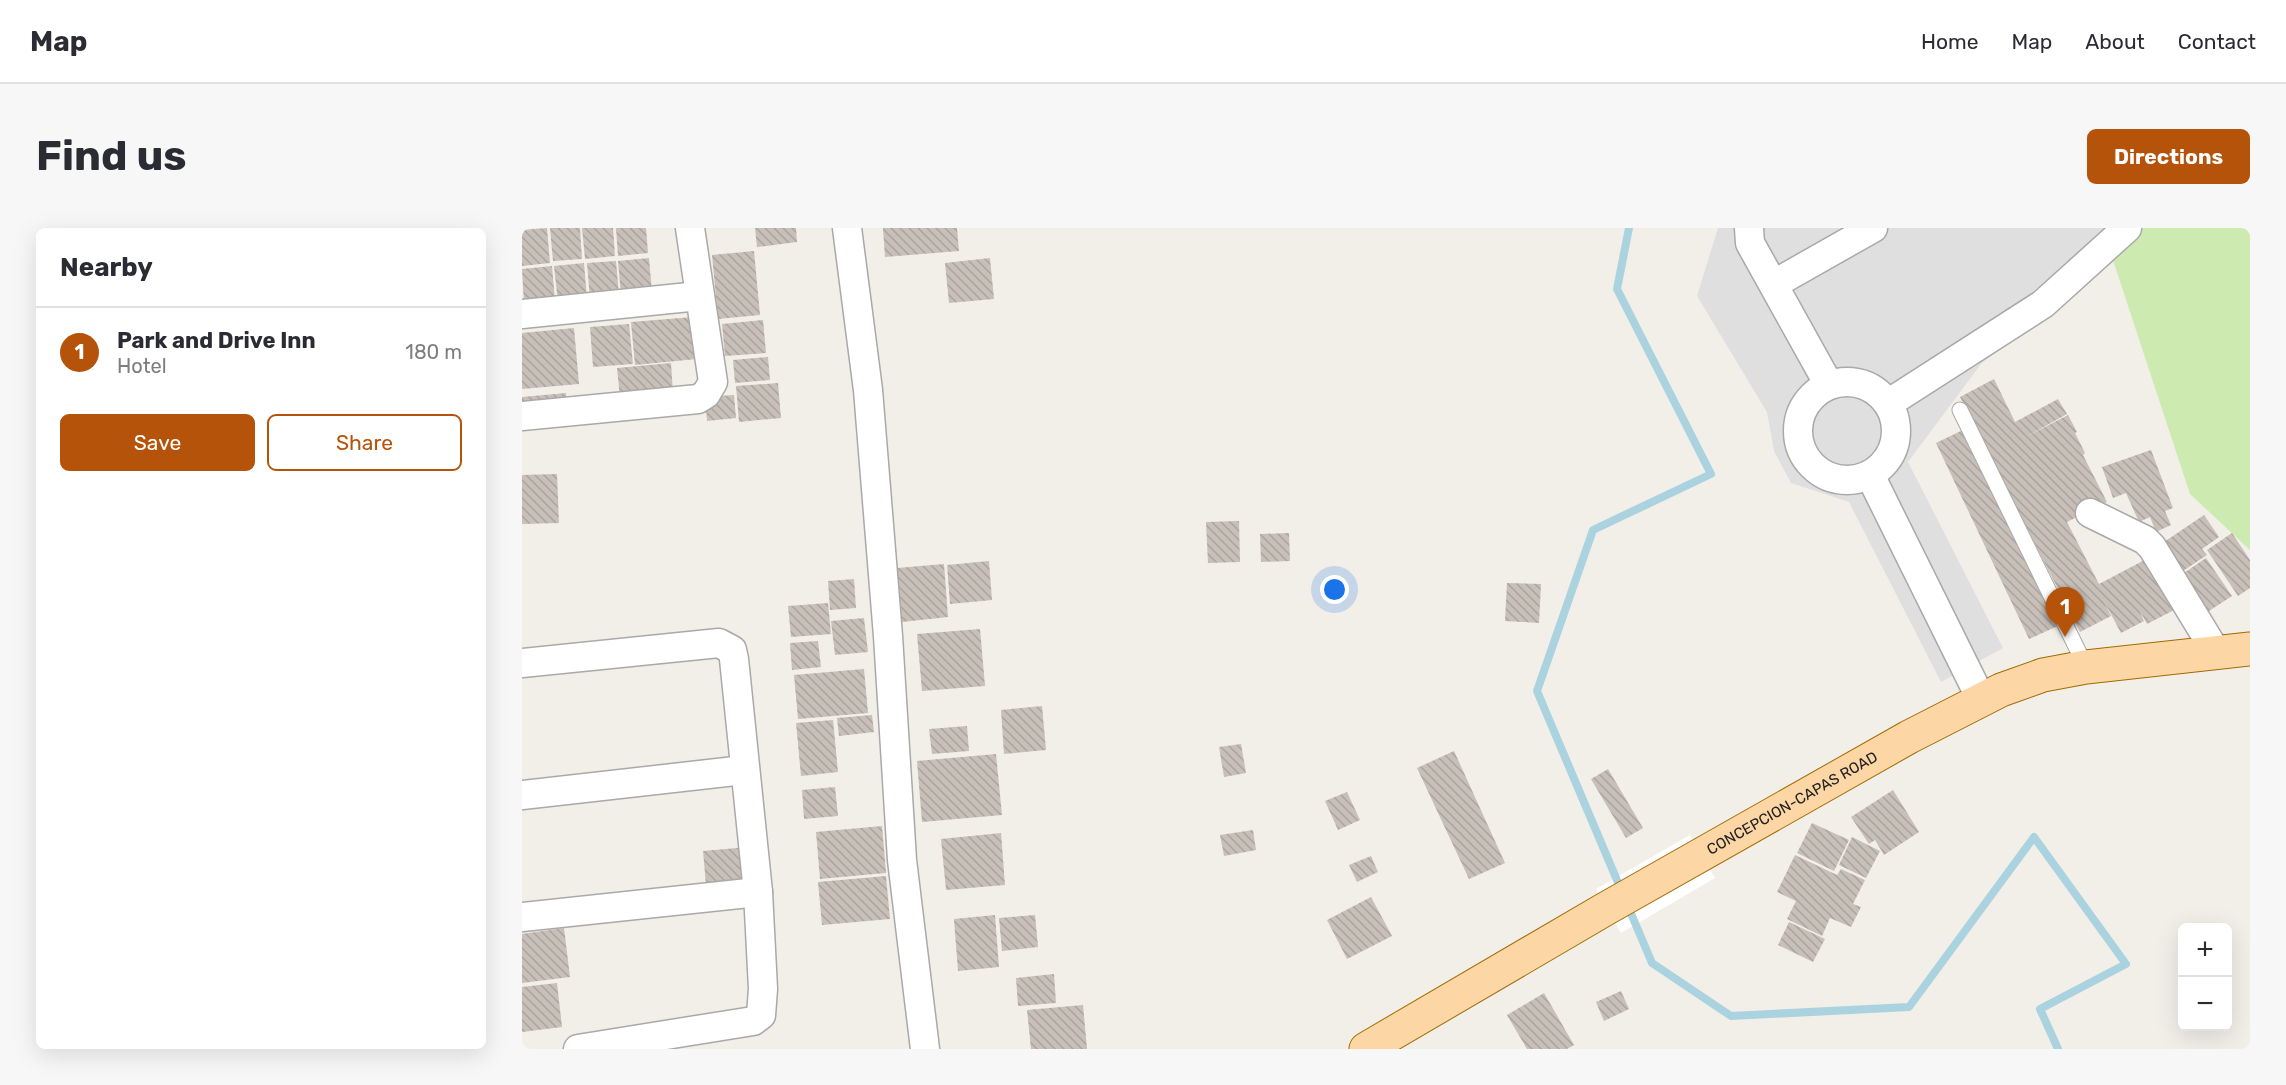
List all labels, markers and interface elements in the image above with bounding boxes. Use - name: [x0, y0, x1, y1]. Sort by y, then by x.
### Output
- text: Map: [30, 25, 87, 58]
- text: Home: [1921, 29, 1978, 54]
- text: Map: [2011, 29, 2052, 54]
- text: About: [2085, 29, 2145, 54]
- text: Contact: [2178, 29, 2256, 54]
- button: Directions: [2087, 129, 2250, 184]
- text: Find us: [36, 131, 187, 181]
- text: Nearby: [60, 252, 153, 283]
- text: Park and Drive Inn: [117, 327, 316, 354]
- text: 1: [75, 340, 84, 364]
- text: 180 m: [405, 340, 462, 364]
- text: Hotel: [117, 354, 167, 378]
- button: Save: [60, 414, 255, 471]
- button: Share: [267, 414, 462, 471]
- your location: [1320, 575, 1349, 604]
- pin: 1: [2046, 588, 2084, 637]
- street label: CONCEPCION-CAPAS ROAD: [1704, 748, 1881, 859]
- map controls: [2178, 923, 2232, 1031]
- button: +: [2178, 923, 2232, 977]
- button: −: [2178, 977, 2232, 1031]

